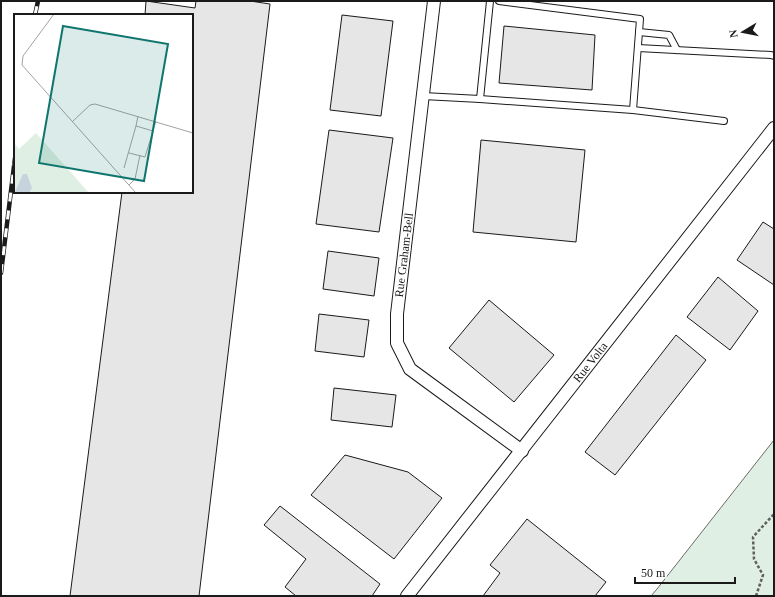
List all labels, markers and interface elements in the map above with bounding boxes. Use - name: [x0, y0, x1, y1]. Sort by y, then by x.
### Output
- north arrow: [723, 12, 763, 52]
- inset map: [14, 14, 193, 193]
- text: N: [727, 29, 740, 39]
- street label: Rue Graham-Bell: [392, 211, 416, 298]
- street label: Rue Volta: [570, 339, 611, 385]
- scale bar: [635, 559, 735, 585]
- text: 50 m: [641, 566, 666, 580]

